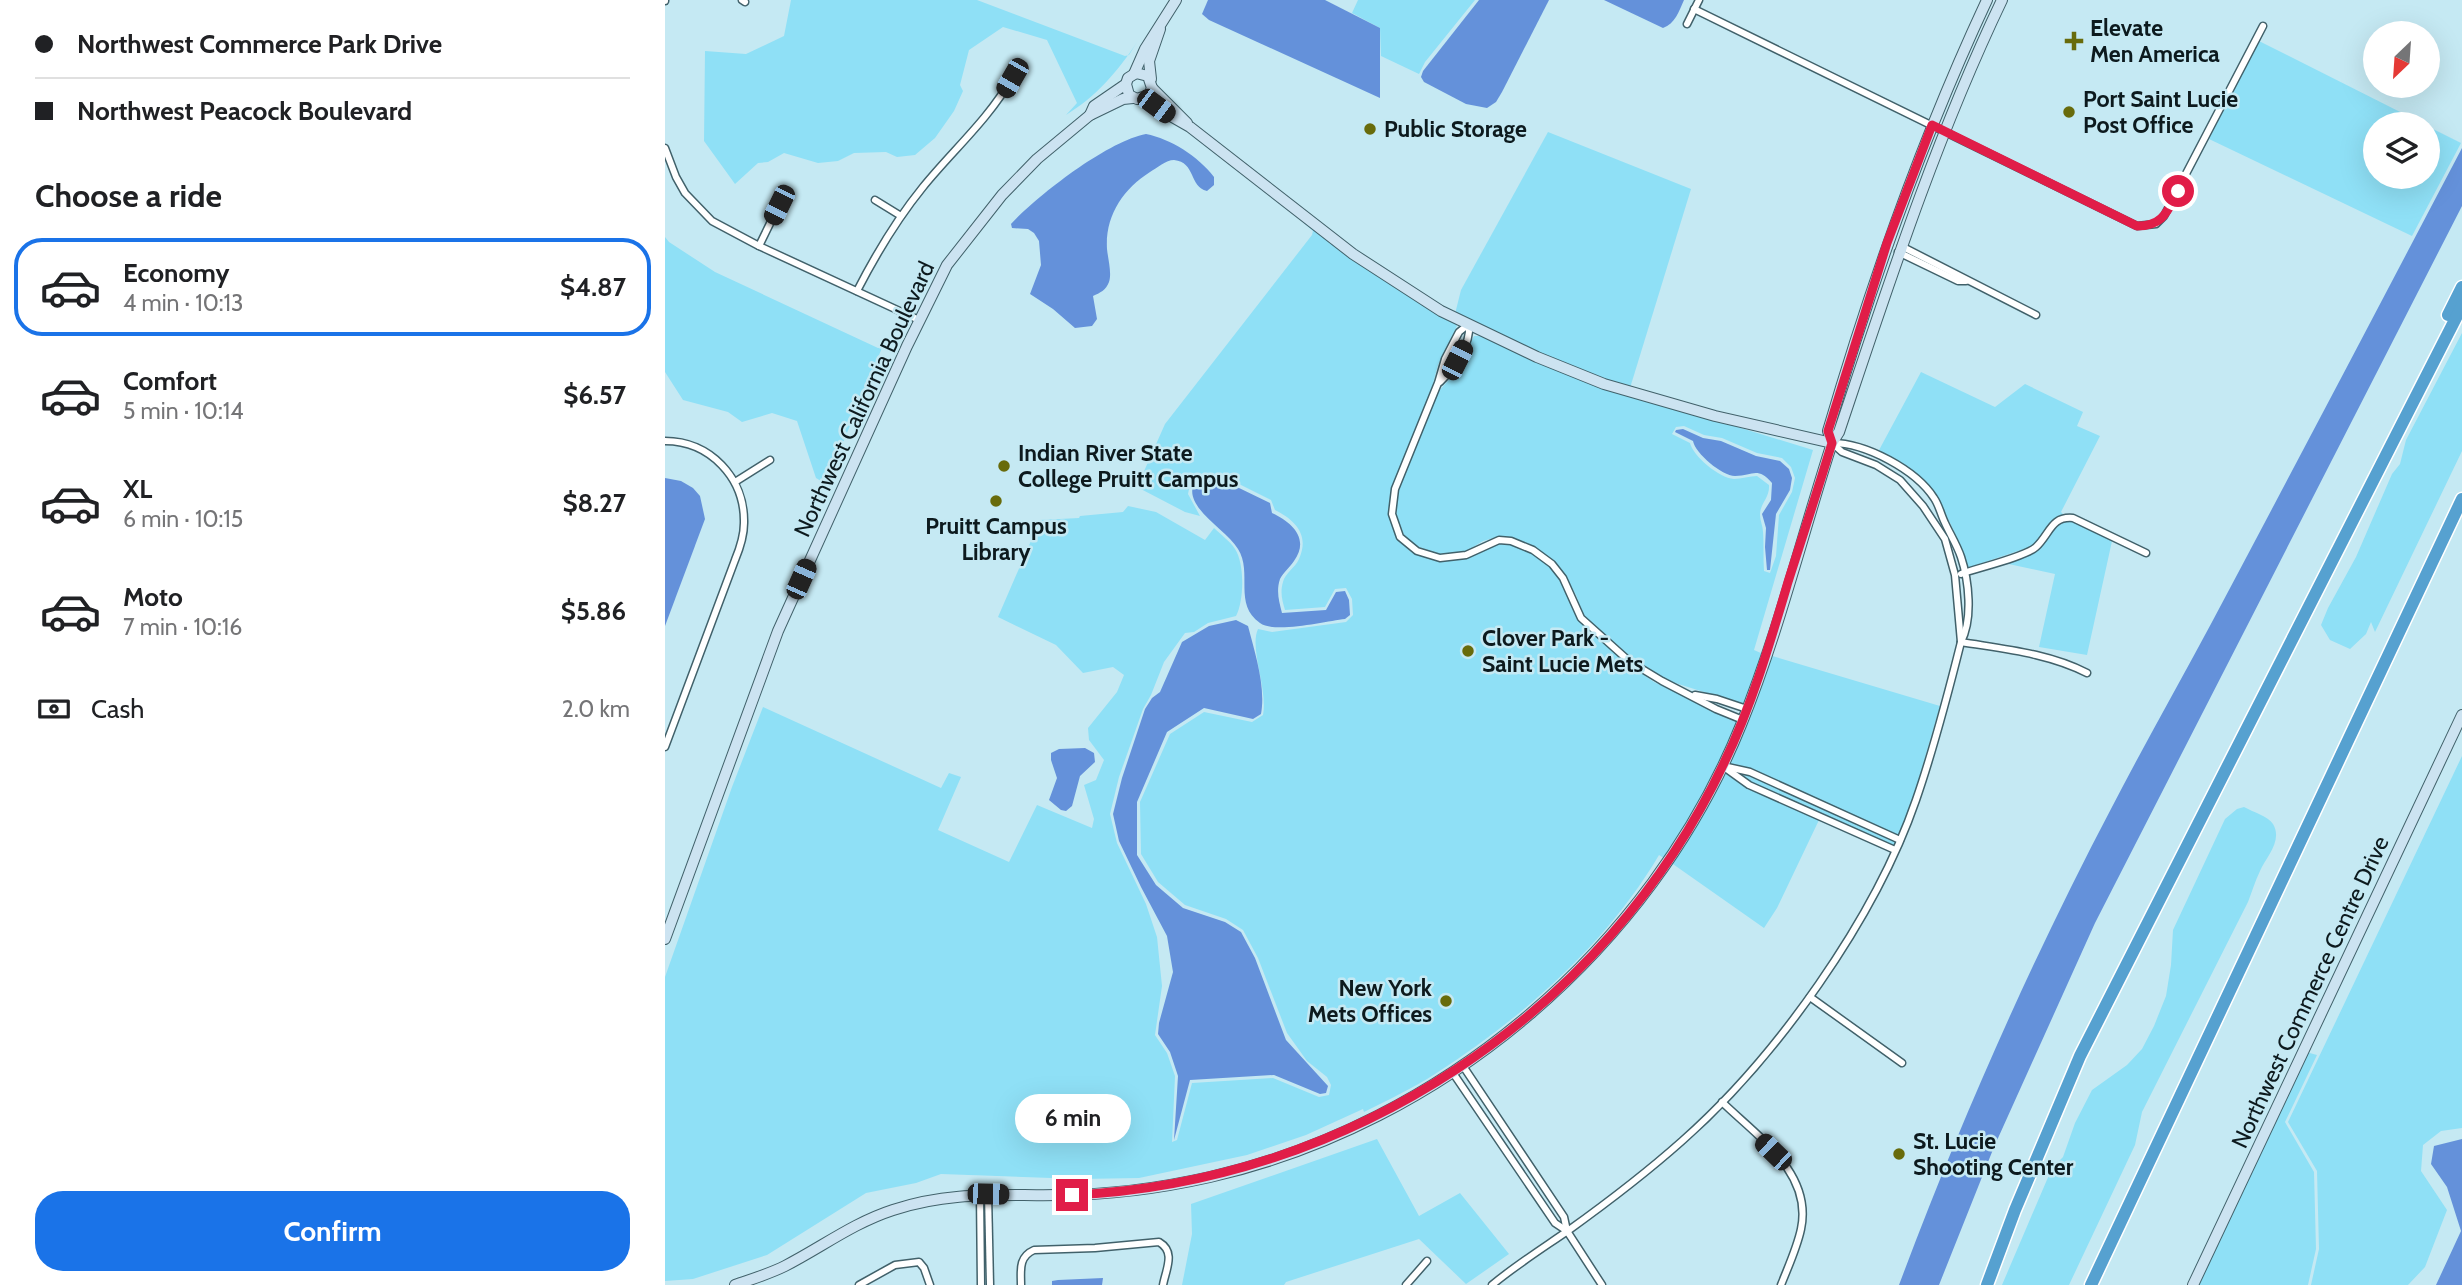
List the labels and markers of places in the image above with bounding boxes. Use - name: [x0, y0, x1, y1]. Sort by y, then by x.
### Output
- place label: Elevate Men America: [2090, 14, 2220, 68]
- marker: Elevate Men America: [2064, 31, 2084, 51]
- place label: Port Saint Lucie Post Office: [2083, 85, 2238, 139]
- marker: Port Saint Lucie Post Office: [2061, 104, 2077, 120]
- place label: Public Storage: [1384, 115, 1527, 143]
- marker: Public Storage: [1362, 121, 1378, 137]
- place label: Indian River State College Pruitt Campus: [1018, 439, 1239, 493]
- marker: Indian River State College Pruitt Campus: [996, 458, 1012, 474]
- marker: Pruitt Campus Library: [988, 493, 1004, 509]
- place label: Pruitt Campus Library: [925, 512, 1067, 566]
- place label: Clover Park - Saint Lucie Mets: [1482, 624, 1644, 678]
- marker: Clover Park - Saint Lucie Mets: [1460, 643, 1476, 659]
- place label: New York Mets Offices: [1308, 974, 1433, 1028]
- marker: New York Mets Offices: [1438, 993, 1454, 1009]
- place label: St. Lucie Shooting Center: [1913, 1127, 2074, 1181]
- marker: St. Lucie Shooting Center: [1891, 1146, 1907, 1162]

